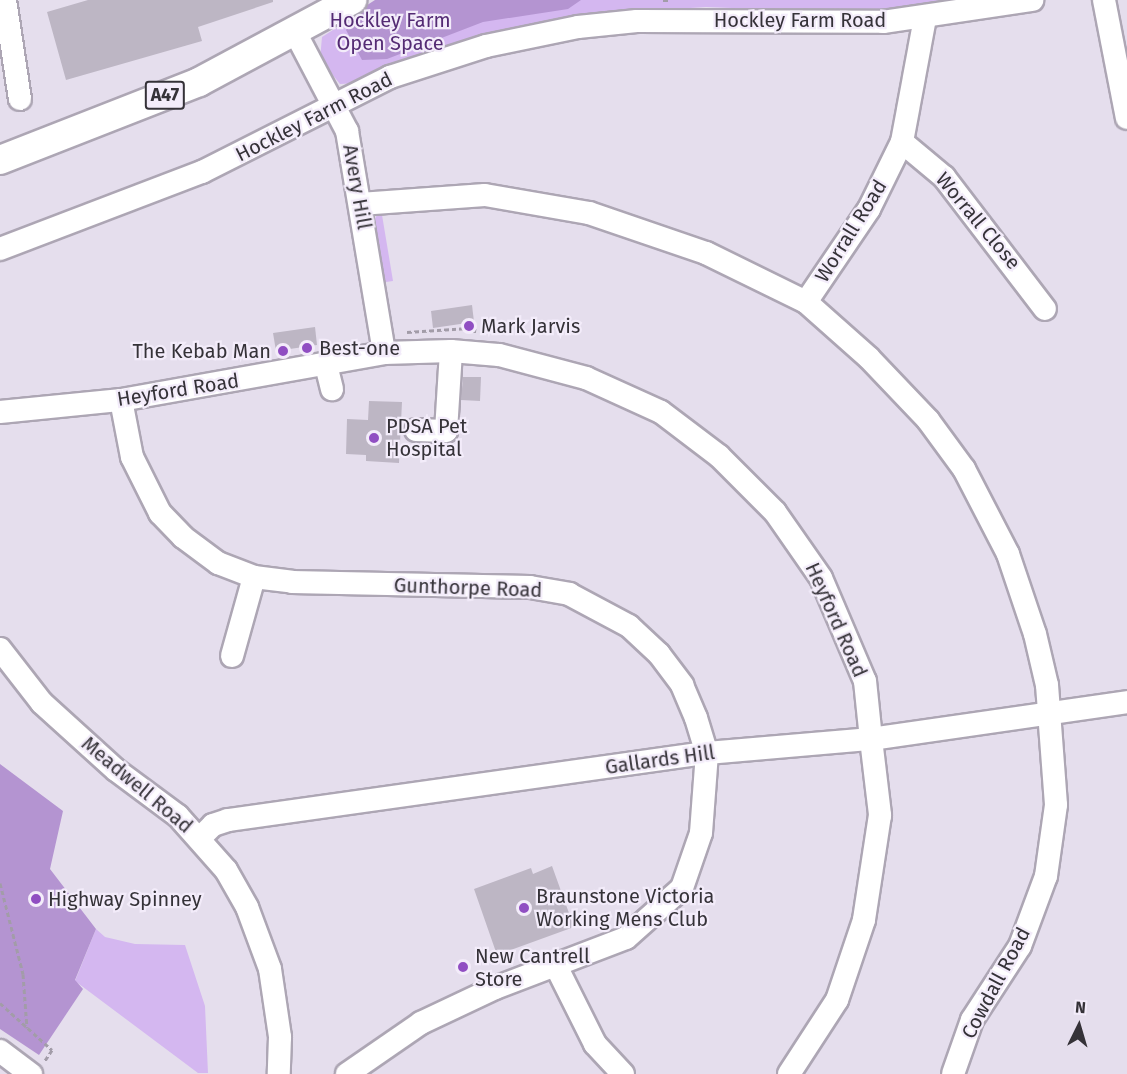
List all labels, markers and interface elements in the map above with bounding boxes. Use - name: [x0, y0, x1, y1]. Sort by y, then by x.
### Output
- street label: Hockley Farm Road: [714, 8, 886, 32]
- park label: Hockley Farm Open Space: [329, 9, 451, 56]
- street label: Hockley Farm Road: [232, 67, 396, 167]
- road number: A47: [144, 80, 186, 110]
- street label: Avery Hill: [338, 143, 376, 231]
- street label: Worrall Close: [931, 168, 1025, 274]
- street label: Worrall Road: [810, 175, 892, 287]
- place label: Mark Jarvis: [481, 314, 580, 338]
- marker: Mark Jarvis: [462, 319, 476, 333]
- place label: Best-one: [319, 336, 400, 360]
- place label: The Kebab Man: [132, 339, 271, 363]
- marker: Best-one: [300, 341, 314, 355]
- marker: The Kebab Man: [276, 344, 290, 358]
- street label: Heyford Road: [115, 369, 241, 411]
- place label: PDSA Pet Hospital: [386, 414, 467, 461]
- marker: PDSA Pet Hospital: [367, 431, 381, 445]
- street label: Heyford Road: [800, 559, 872, 681]
- street label: Gunthorpe Road: [393, 573, 543, 603]
- street label: Meadwell Road: [77, 732, 197, 838]
- street label: Gallards Hill: [604, 740, 716, 780]
- place label: Braunstone Victoria Working Mens Club: [536, 885, 714, 932]
- place label: Highway Spinney: [48, 887, 202, 911]
- marker: Highway Spinney: [29, 892, 43, 906]
- marker: Braunstone Victoria Working Mens Club: [517, 901, 531, 915]
- street label: Cowdall Road: [957, 923, 1035, 1043]
- place label: New Cantrell Store: [475, 944, 590, 991]
- marker: New Cantrell Store: [456, 960, 470, 974]
- north arrow: [1049, 996, 1109, 1056]
- text: N: [1074, 998, 1087, 1017]

